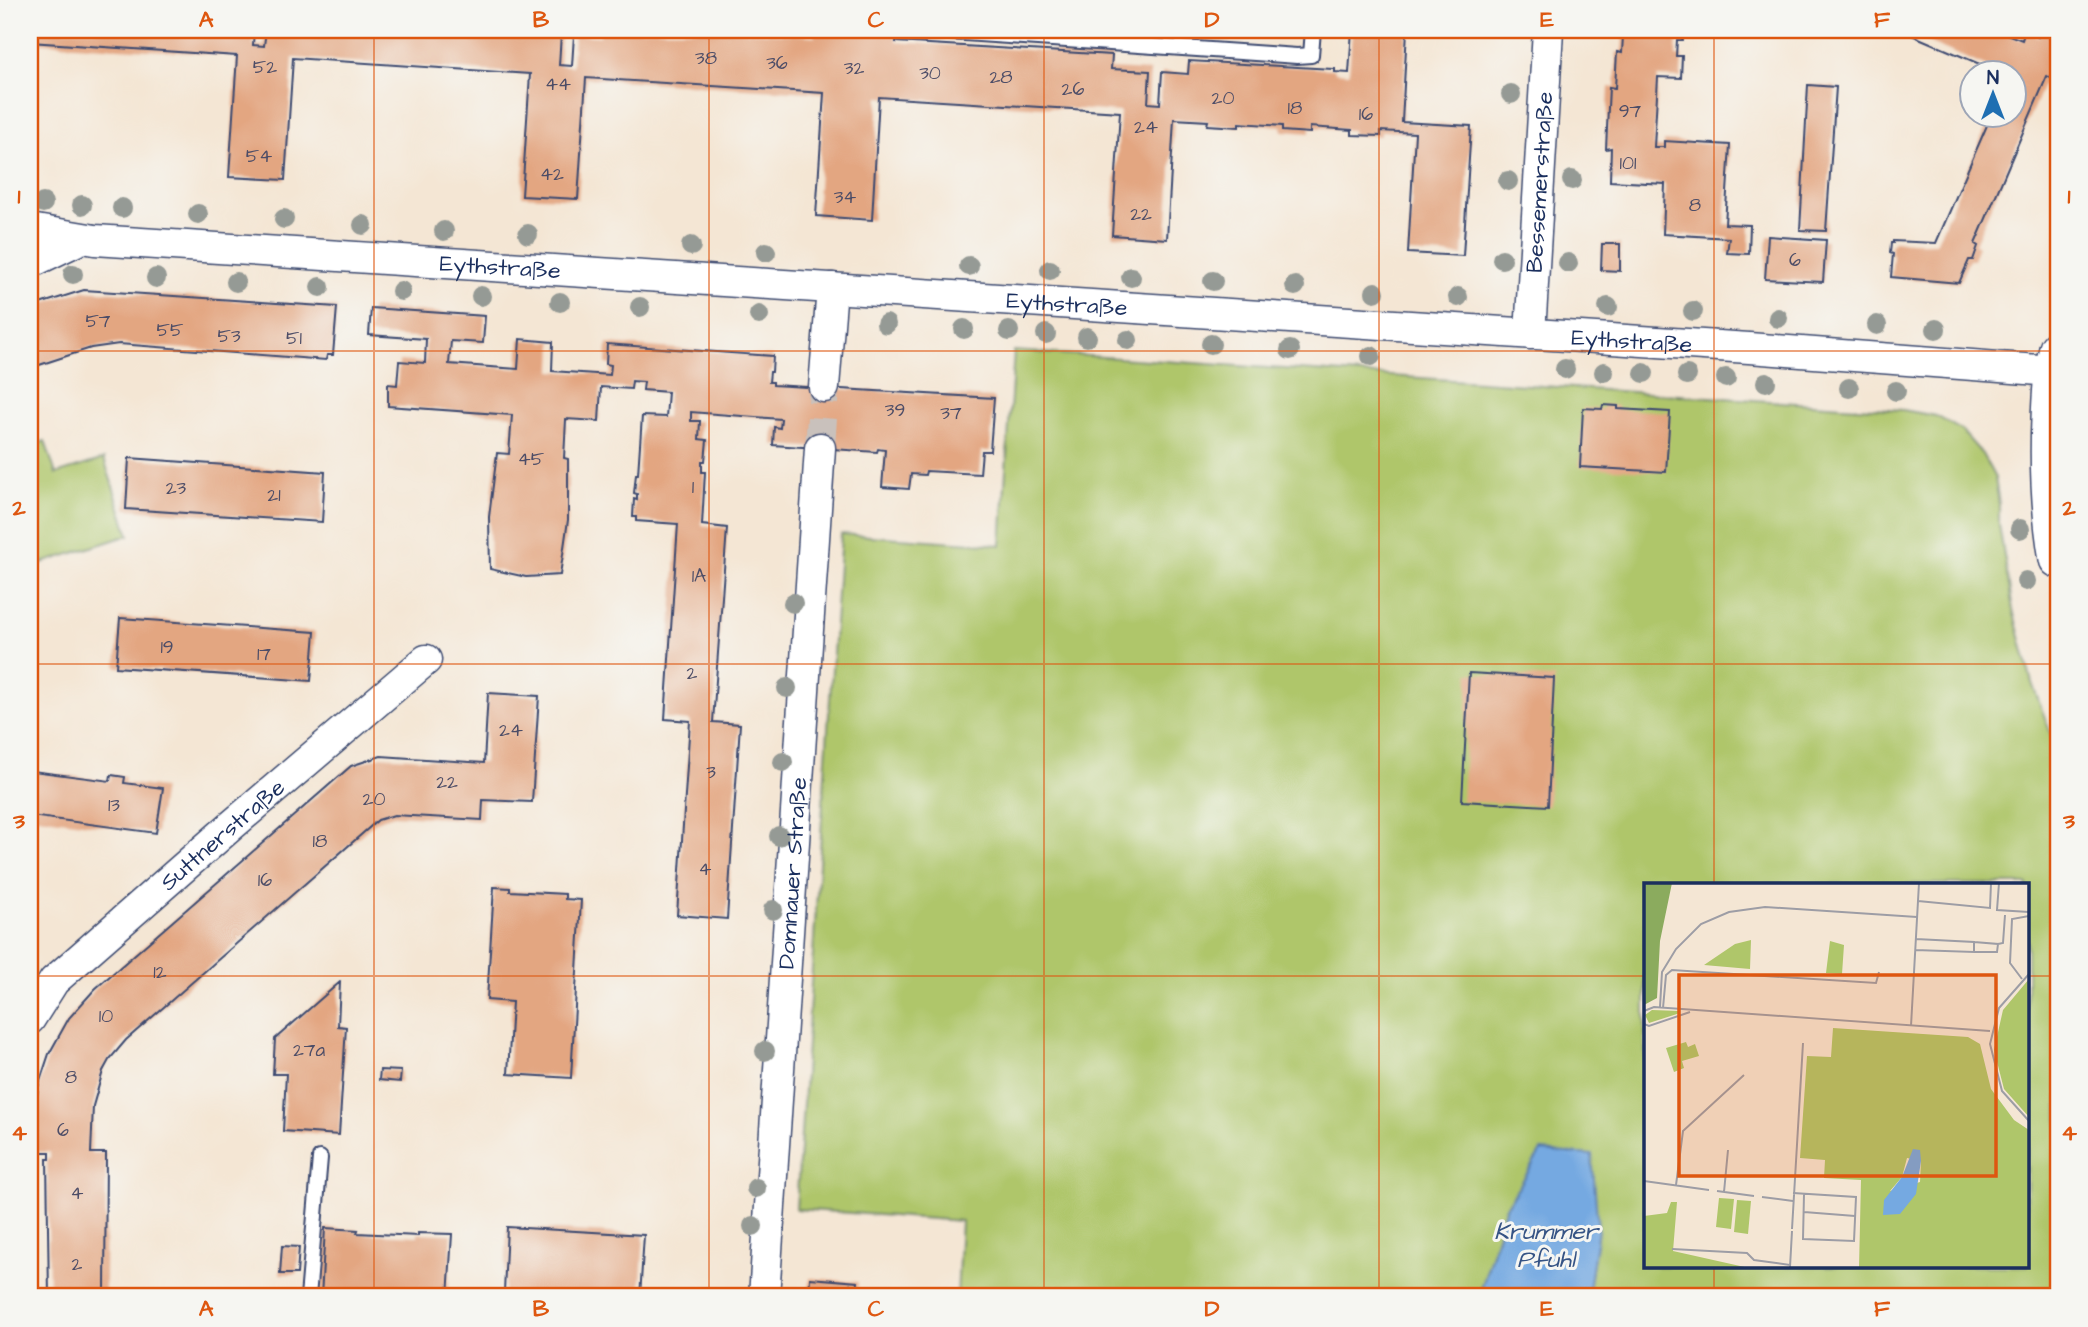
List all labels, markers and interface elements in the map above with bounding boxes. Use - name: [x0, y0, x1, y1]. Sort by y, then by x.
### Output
- text: A: [199, 4, 214, 36]
- text: B: [533, 4, 550, 36]
- text: C: [868, 4, 885, 36]
- text: D: [1205, 4, 1220, 36]
- text: E: [1540, 4, 1554, 36]
- text: F: [1874, 4, 1891, 36]
- house number: 38: [695, 45, 717, 72]
- house number: 36: [766, 50, 788, 77]
- house number: 52: [253, 54, 277, 81]
- house number: 32: [844, 55, 864, 82]
- house number: 30: [919, 60, 941, 87]
- north arrow: [1958, 60, 2028, 130]
- house number: 28: [989, 64, 1013, 91]
- text: N: [1987, 65, 1999, 92]
- house number: 44: [545, 71, 571, 98]
- house number: 26: [1062, 76, 1084, 103]
- house number: 20: [1212, 85, 1234, 112]
- street label: Bessemerstraße: [1519, 91, 1561, 274]
- house number: 18: [1288, 95, 1302, 122]
- house number: 97: [1619, 98, 1642, 125]
- house number: 16: [1359, 101, 1373, 128]
- house number: 24: [1134, 114, 1158, 141]
- house number: 54: [246, 143, 272, 170]
- house number: 101: [1620, 150, 1637, 177]
- house number: 42: [540, 161, 564, 188]
- text: 1: [18, 180, 21, 212]
- text: 1: [2068, 180, 2071, 212]
- house number: 34: [834, 184, 856, 211]
- house number: 8: [1689, 192, 1701, 219]
- house number: 22: [1130, 201, 1152, 228]
- house number: 6: [1789, 247, 1801, 274]
- street label: Eythstraße: [439, 248, 562, 287]
- street label: Eythstraße: [1006, 285, 1128, 324]
- house number: 57: [85, 308, 111, 335]
- house number: 55: [157, 317, 184, 344]
- street label: Eythstraße: [1570, 321, 1693, 361]
- house number: 53: [217, 323, 241, 350]
- house number: 51: [286, 325, 303, 352]
- house number: 39: [885, 397, 905, 424]
- house number: 37: [940, 400, 962, 427]
- house number: 45: [518, 446, 545, 473]
- house number: 1: [692, 474, 695, 501]
- house number: 23: [166, 475, 187, 502]
- house number: 21: [267, 482, 281, 509]
- text: 2: [11, 492, 26, 524]
- text: 2: [2061, 492, 2076, 524]
- house number: 1A: [692, 563, 706, 590]
- house number: 19: [160, 634, 174, 661]
- house number: 17: [257, 641, 271, 668]
- house number: 2: [687, 660, 698, 687]
- house number: 24: [499, 717, 523, 744]
- house number: 3: [706, 759, 716, 786]
- house number: 22: [436, 769, 458, 796]
- street label: Suttnerstraße: [153, 772, 292, 898]
- street label: Domnauer Straße: [771, 776, 815, 970]
- house number: 20: [363, 786, 385, 813]
- house number: 13: [108, 792, 120, 819]
- text: 3: [12, 805, 25, 837]
- text: 3: [2062, 805, 2075, 837]
- house number: 18: [313, 828, 327, 855]
- house number: 4: [699, 856, 712, 883]
- house number: 16: [258, 867, 272, 894]
- inset map: [1644, 883, 2028, 1268]
- house number: 12: [153, 959, 167, 986]
- house number: 10: [99, 1003, 113, 1030]
- house number: 27a: [293, 1037, 325, 1064]
- house number: 8: [65, 1064, 77, 1091]
- text: 4: [11, 1117, 27, 1149]
- house number: 6: [57, 1117, 69, 1144]
- text: 4: [2061, 1117, 2077, 1149]
- house number: 4: [71, 1180, 84, 1207]
- water label: Krummer Pfuhl: [1494, 1215, 1601, 1277]
- house number: 2: [72, 1251, 83, 1278]
- text: A: [199, 1293, 214, 1325]
- text: B: [533, 1293, 550, 1325]
- text: C: [868, 1293, 885, 1325]
- text: D: [1205, 1293, 1220, 1325]
- text: E: [1540, 1293, 1554, 1325]
- text: F: [1874, 1293, 1891, 1325]

